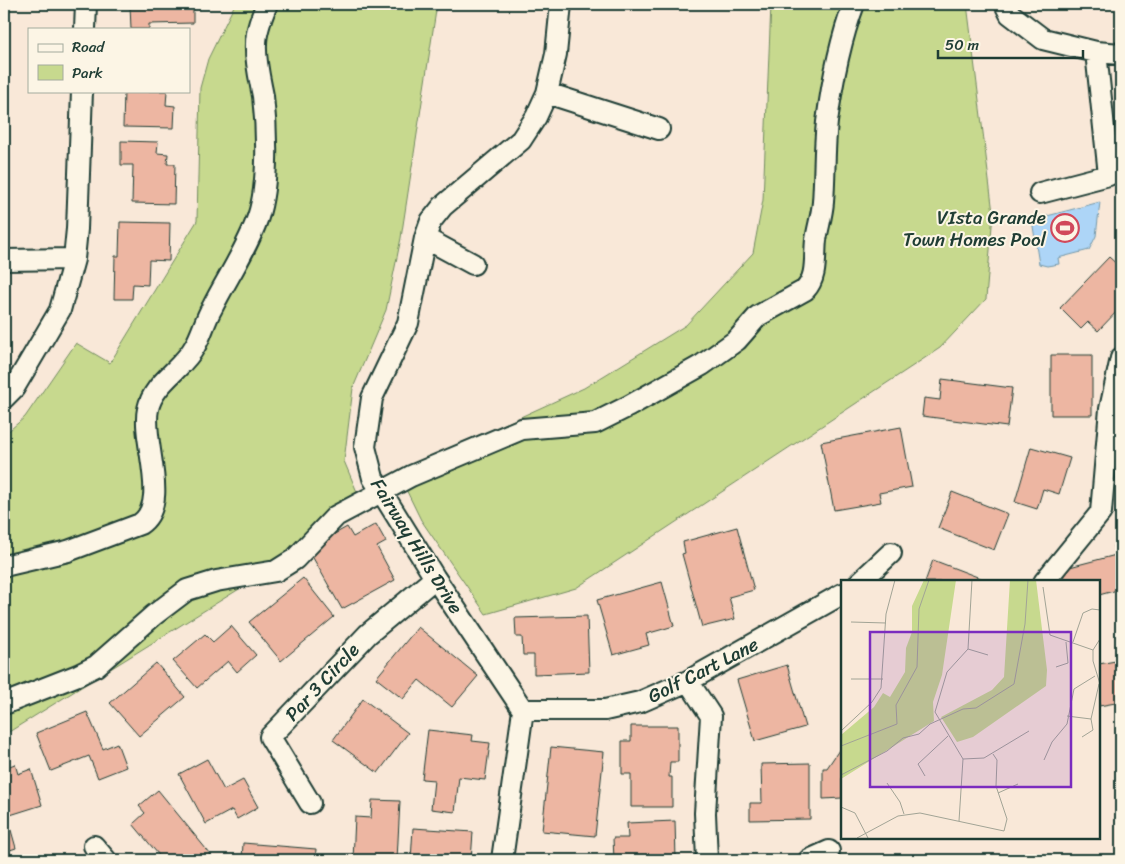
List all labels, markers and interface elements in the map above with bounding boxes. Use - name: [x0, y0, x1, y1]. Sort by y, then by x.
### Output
- legend: [28, 28, 190, 92]
- scale bar: [938, 28, 1082, 60]
- text: 50 m: [945, 32, 980, 58]
- text: Road: [72, 34, 105, 60]
- text: Park: [72, 60, 103, 86]
- place label: VIsta Grande Town Homes Pool: [903, 201, 1047, 256]
- sports icon: VIsta Grande Town Homes Pool: [1050, 213, 1080, 243]
- street label: Fairway Hills Drive: [362, 471, 472, 621]
- inset map: [841, 580, 1100, 839]
- street label: Golf Cart Lane: [642, 628, 765, 712]
- street label: Par 3 Circle: [276, 635, 368, 729]

